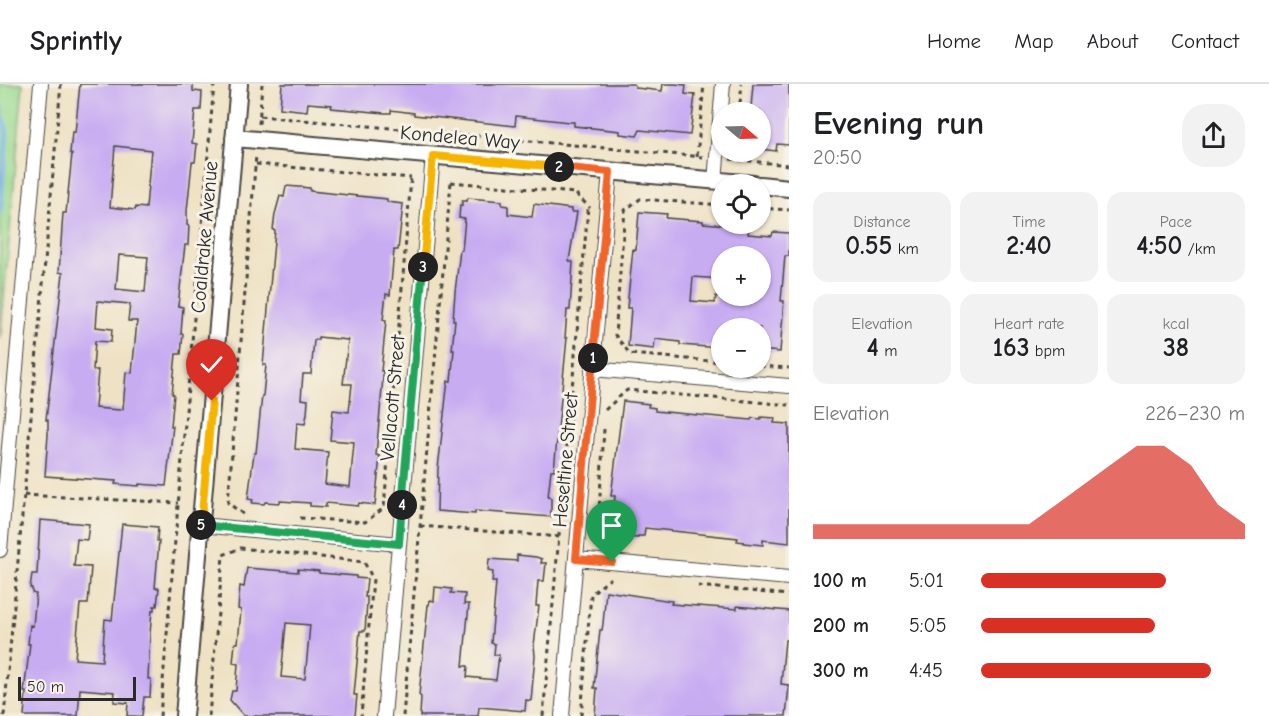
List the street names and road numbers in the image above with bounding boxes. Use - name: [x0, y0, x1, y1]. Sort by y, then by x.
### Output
- street label: Kondelea Way: [399, 121, 521, 154]
- street label: Coaldrake Avenue: [186, 160, 223, 314]
- street label: Vellacott Street: [376, 333, 410, 462]
- street label: Heseltine Street: [548, 390, 583, 528]

